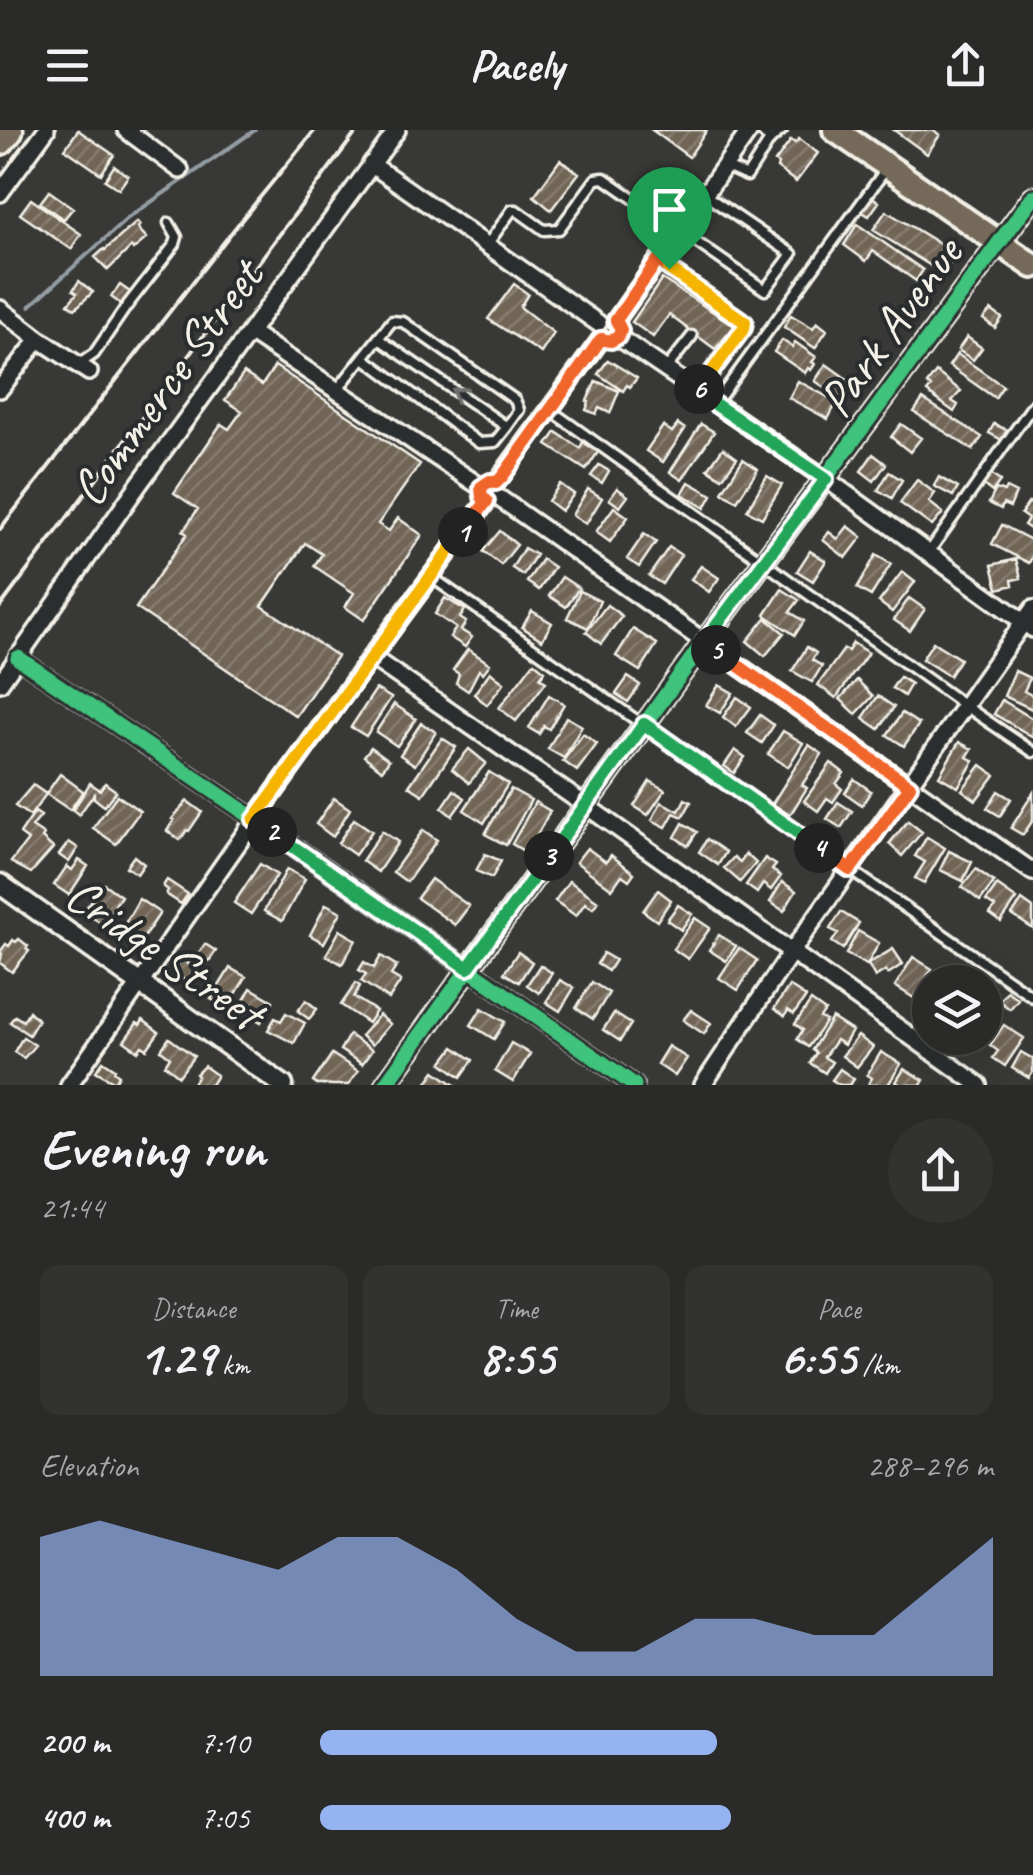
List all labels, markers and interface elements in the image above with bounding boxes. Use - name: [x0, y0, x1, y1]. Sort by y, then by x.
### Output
- text: Pacely: [469, 37, 564, 94]
- icon: menu: [40, 38, 95, 93]
- icon: share: [938, 38, 993, 93]
- pin: [627, 167, 712, 270]
- icon: arrive: [642, 182, 697, 237]
- street label: Park Avenue: [804, 222, 979, 429]
- street label: Commerce Street: [56, 244, 279, 518]
- pin: 6: [674, 364, 724, 414]
- text: 6: [692, 371, 706, 406]
- one-way arrow: [450, 387, 469, 405]
- pin: 1: [438, 507, 488, 557]
- text: 1: [457, 514, 469, 549]
- pin: 5: [691, 625, 741, 675]
- text: 5: [710, 632, 722, 667]
- pin: 2: [247, 807, 297, 857]
- text: 2: [266, 814, 278, 849]
- pin: 4: [794, 823, 844, 873]
- text: 4: [813, 830, 825, 865]
- pin: 3: [524, 831, 574, 881]
- text: 3: [543, 838, 555, 873]
- street label: Cridge Street: [54, 863, 280, 1047]
- map controls: [912, 965, 1002, 1055]
- button: layers: [912, 965, 1002, 1055]
- text: Evening run: [40, 1114, 265, 1184]
- button: share: [888, 1118, 993, 1223]
- text: 21:44: [40, 1187, 104, 1228]
- text: Distance: [152, 1291, 236, 1326]
- text: Time: [495, 1291, 538, 1326]
- text: Pace: [818, 1291, 861, 1326]
- text: 1.29: [138, 1326, 215, 1389]
- text: 8:55: [479, 1326, 554, 1389]
- text: 6:55: [779, 1326, 856, 1389]
- text: km: [215, 1347, 249, 1382]
- text: /km: [856, 1347, 899, 1382]
- text: Elevation: [40, 1445, 138, 1486]
- text: 288–296 m: [867, 1445, 993, 1486]
- text: 200 m: [40, 1722, 109, 1763]
- text: 7:10: [200, 1722, 250, 1763]
- text: 400 m: [40, 1797, 109, 1838]
- text: 7:05: [200, 1797, 250, 1838]

